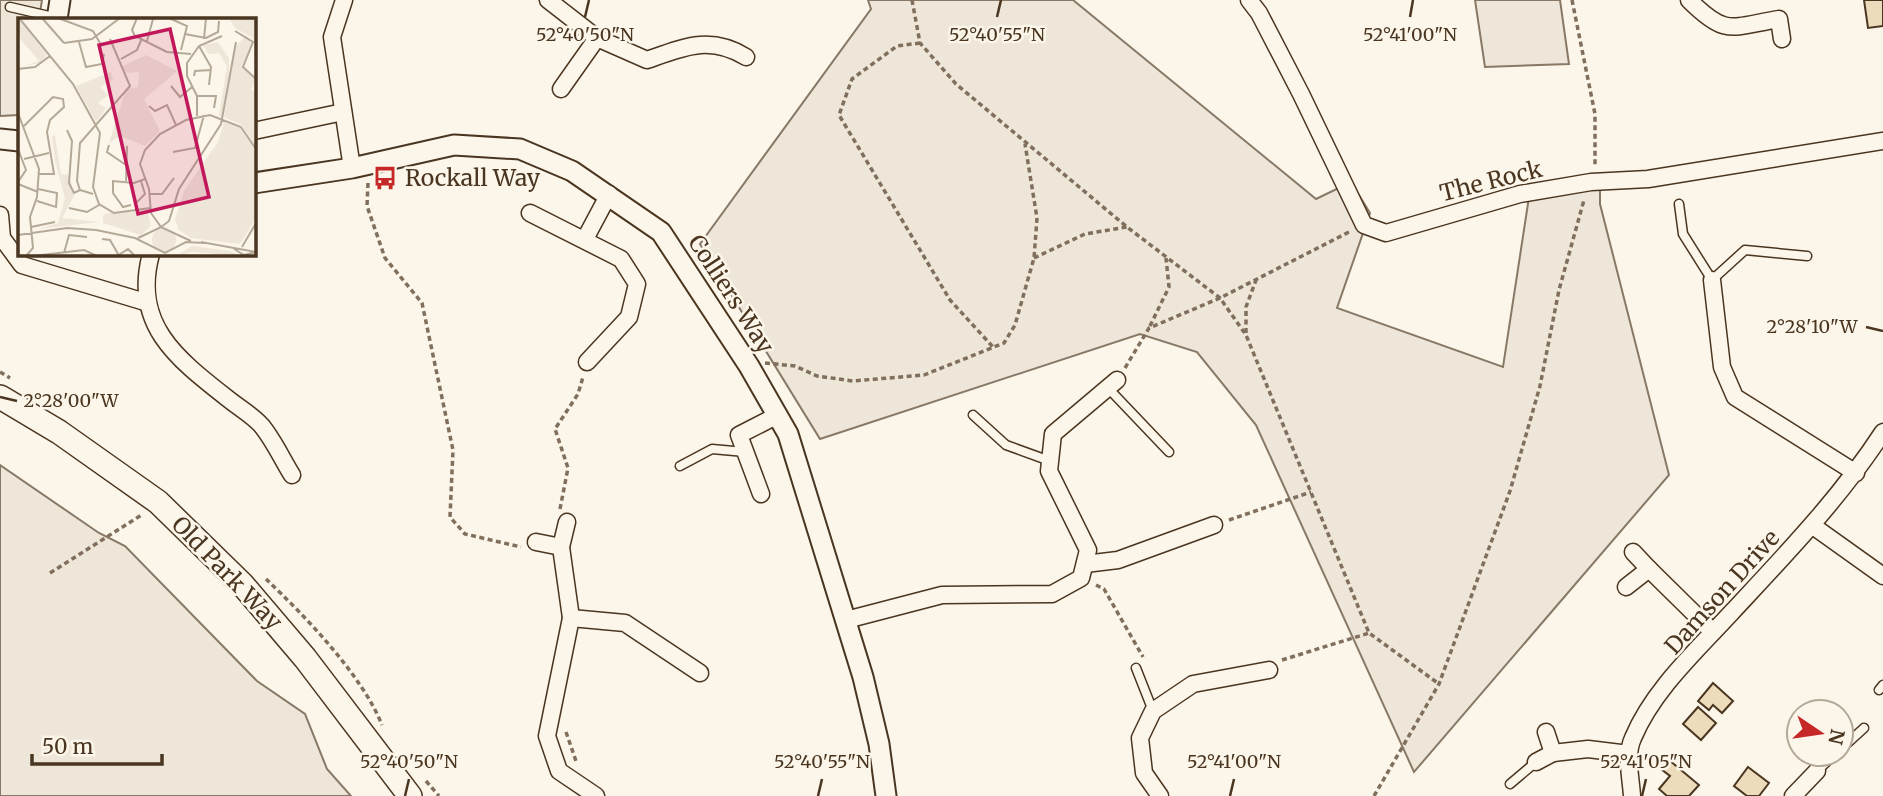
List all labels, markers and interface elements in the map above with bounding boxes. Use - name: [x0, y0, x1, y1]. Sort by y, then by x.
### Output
- inset map: [18, 18, 256, 256]
- text: 52°40'50"N: [536, 23, 634, 46]
- text: 52°40'55"N: [949, 23, 1045, 46]
- text: 52°41'00"N: [1363, 23, 1457, 46]
- street label: The Rock: [1437, 154, 1545, 207]
- place label: Rockall Way: [405, 163, 541, 192]
- bus stop icon: Rockall Way: [371, 164, 399, 192]
- street label: Colliers Way: [682, 229, 781, 359]
- text: 2°28'10"W: [1767, 315, 1858, 338]
- text: 2°28'00"W: [24, 389, 119, 412]
- street label: Old Park Way: [166, 510, 289, 636]
- street label: Damson Drive: [1658, 523, 1785, 660]
- north arrow: [1785, 698, 1855, 768]
- scale bar: [32, 722, 161, 766]
- text: N: [1823, 727, 1850, 747]
- text: 50 m: [42, 733, 93, 760]
- text: 52°40'50"N: [360, 750, 458, 773]
- text: 52°40'55"N: [774, 750, 870, 773]
- text: 52°41'00"N: [1187, 750, 1281, 773]
- text: 52°41'05"N: [1600, 750, 1692, 773]

